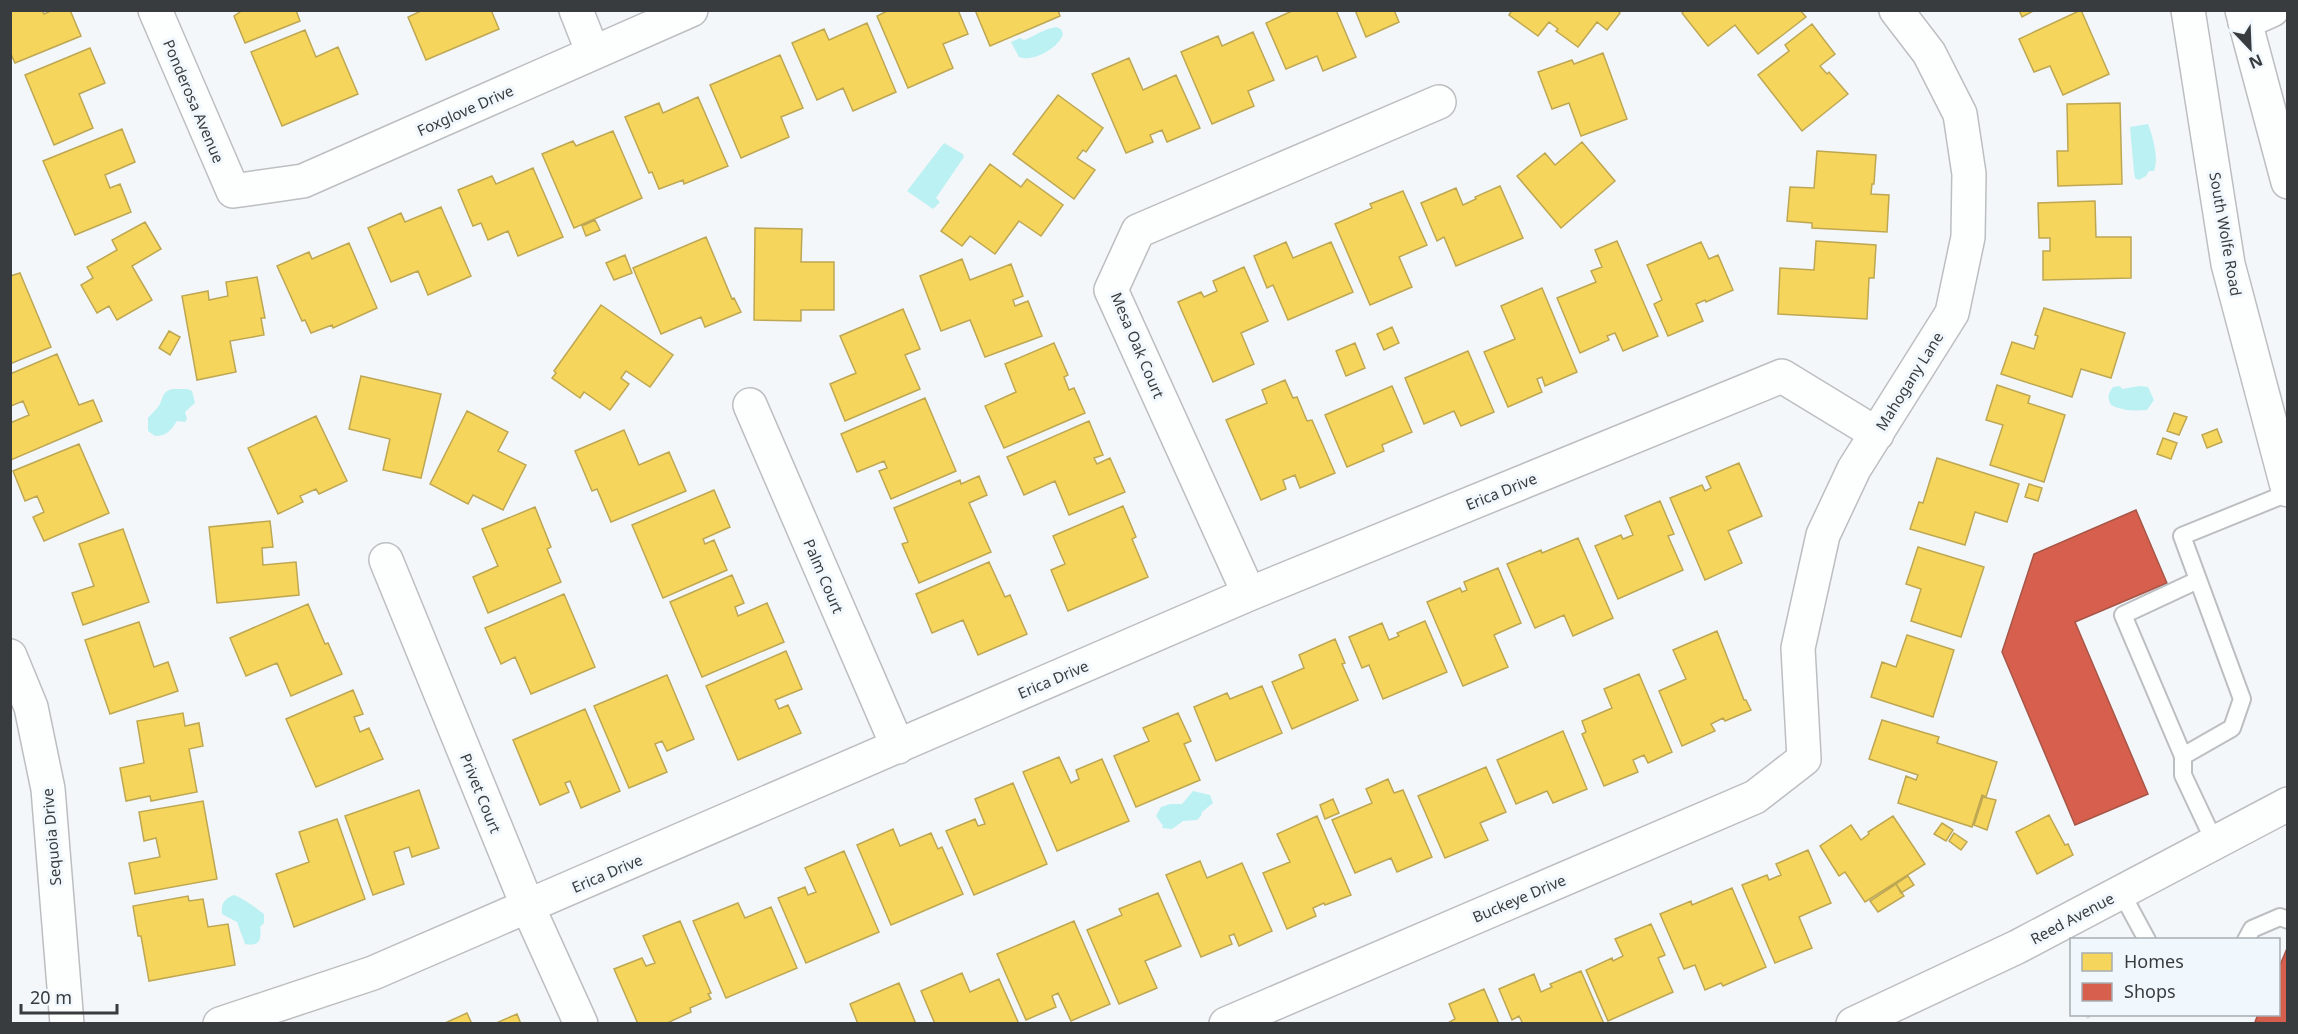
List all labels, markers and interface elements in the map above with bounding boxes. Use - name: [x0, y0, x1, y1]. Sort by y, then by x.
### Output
- north arrow: [2220, 18, 2280, 78]
- street label: Ponderosa Avenue: [159, 36, 229, 166]
- text: N: [2246, 49, 2266, 74]
- street label: Foxglove Drive: [414, 80, 516, 140]
- street label: South Wolfe Road: [2205, 171, 2247, 297]
- street label: Mesa Oak Court: [1107, 289, 1170, 401]
- street label: Mahogany Lane: [1871, 328, 1947, 434]
- street label: Erica Drive: [1462, 468, 1540, 514]
- street label: Palm Court: [799, 536, 849, 617]
- street label: Erica Drive: [1015, 655, 1091, 703]
- street label: Privet Court: [456, 750, 506, 836]
- street label: Sequoia Drive: [37, 788, 65, 886]
- street label: Erica Drive: [569, 849, 645, 897]
- street label: Buckeye Drive: [1469, 869, 1569, 927]
- street label: Reed Avenue: [2027, 888, 2117, 948]
- legend: [2070, 938, 2280, 1016]
- text: Homes: [2124, 949, 2184, 973]
- scale bar: [21, 977, 117, 1015]
- text: Shops: [2124, 979, 2176, 1003]
- text: 20 m: [30, 985, 72, 1009]

